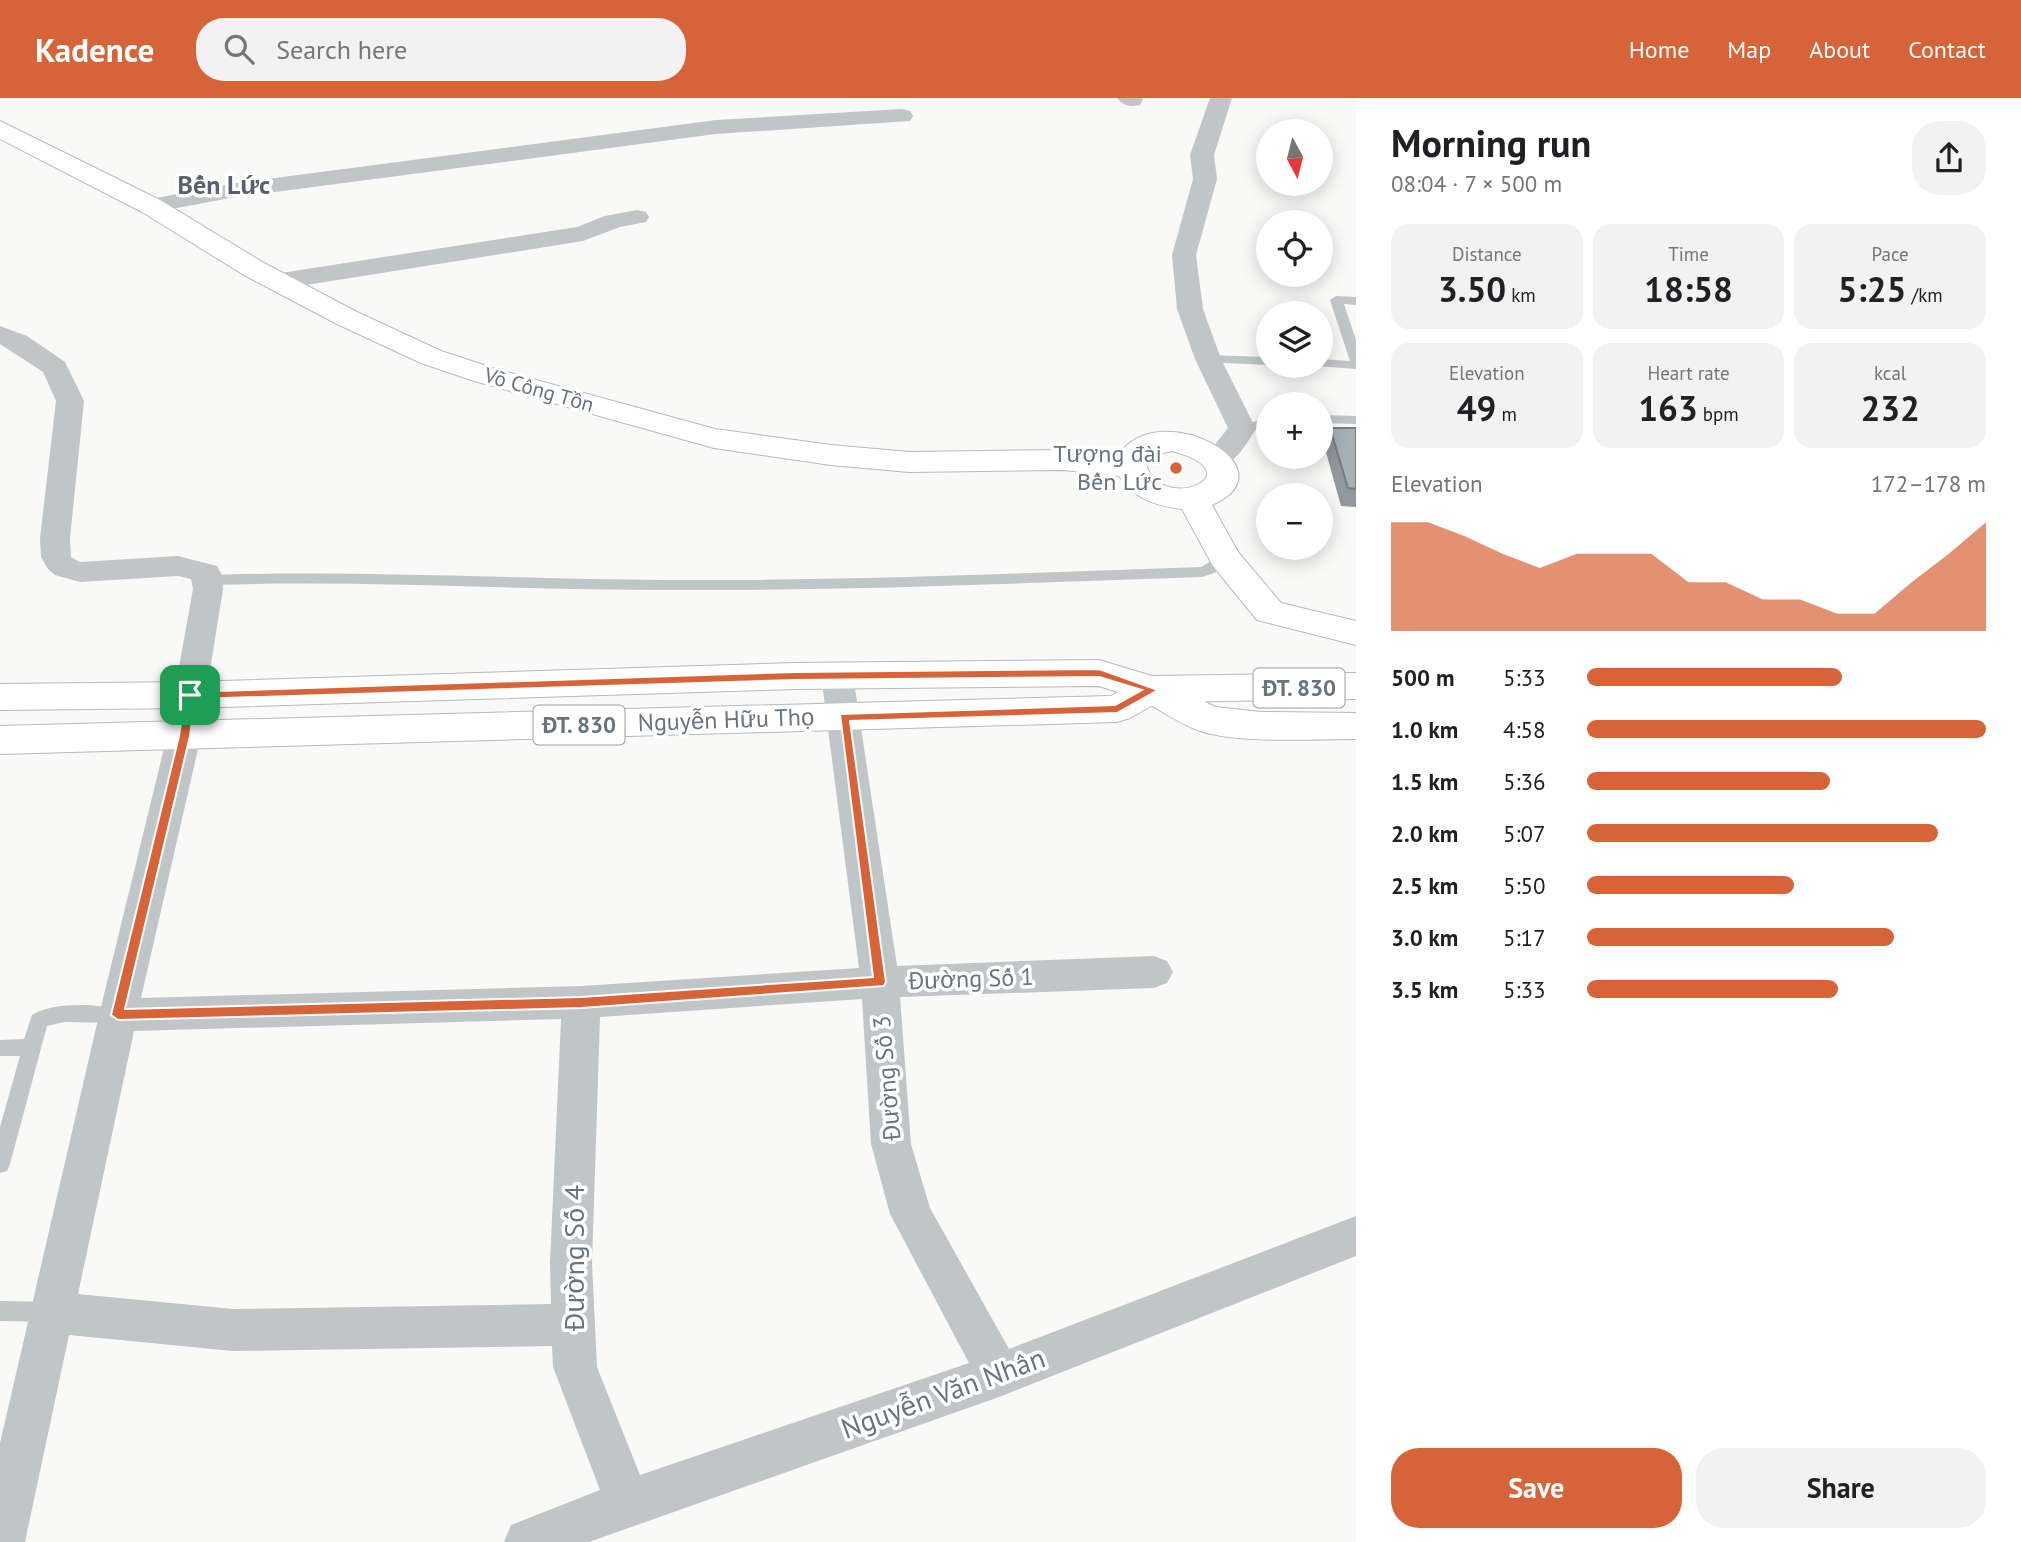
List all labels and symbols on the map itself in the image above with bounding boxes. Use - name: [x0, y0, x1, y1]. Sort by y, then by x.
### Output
- north arrow: [1256, 119, 1334, 196]
- district label: Bến Lức: [178, 168, 270, 201]
- street label: Võ Công Tồn: [480, 361, 597, 418]
- place label: Tượng đài Bến Lức: [1053, 438, 1162, 497]
- marker: Tượng đài Bến Lức: [1168, 460, 1184, 476]
- pin: [160, 665, 220, 725]
- road number: ĐT. 830: [1254, 668, 1344, 708]
- street label: Nguyễn Hữu Thọ: [637, 701, 815, 738]
- road number: ĐT. 830: [534, 706, 624, 744]
- street label: Đường Số 1: [907, 961, 1034, 996]
- street label: Đường Số 3: [866, 1014, 907, 1143]
- street label: Đường Số 4: [555, 1185, 592, 1332]
- street label: Nguyễn Văn Nhân: [836, 1339, 1050, 1447]

